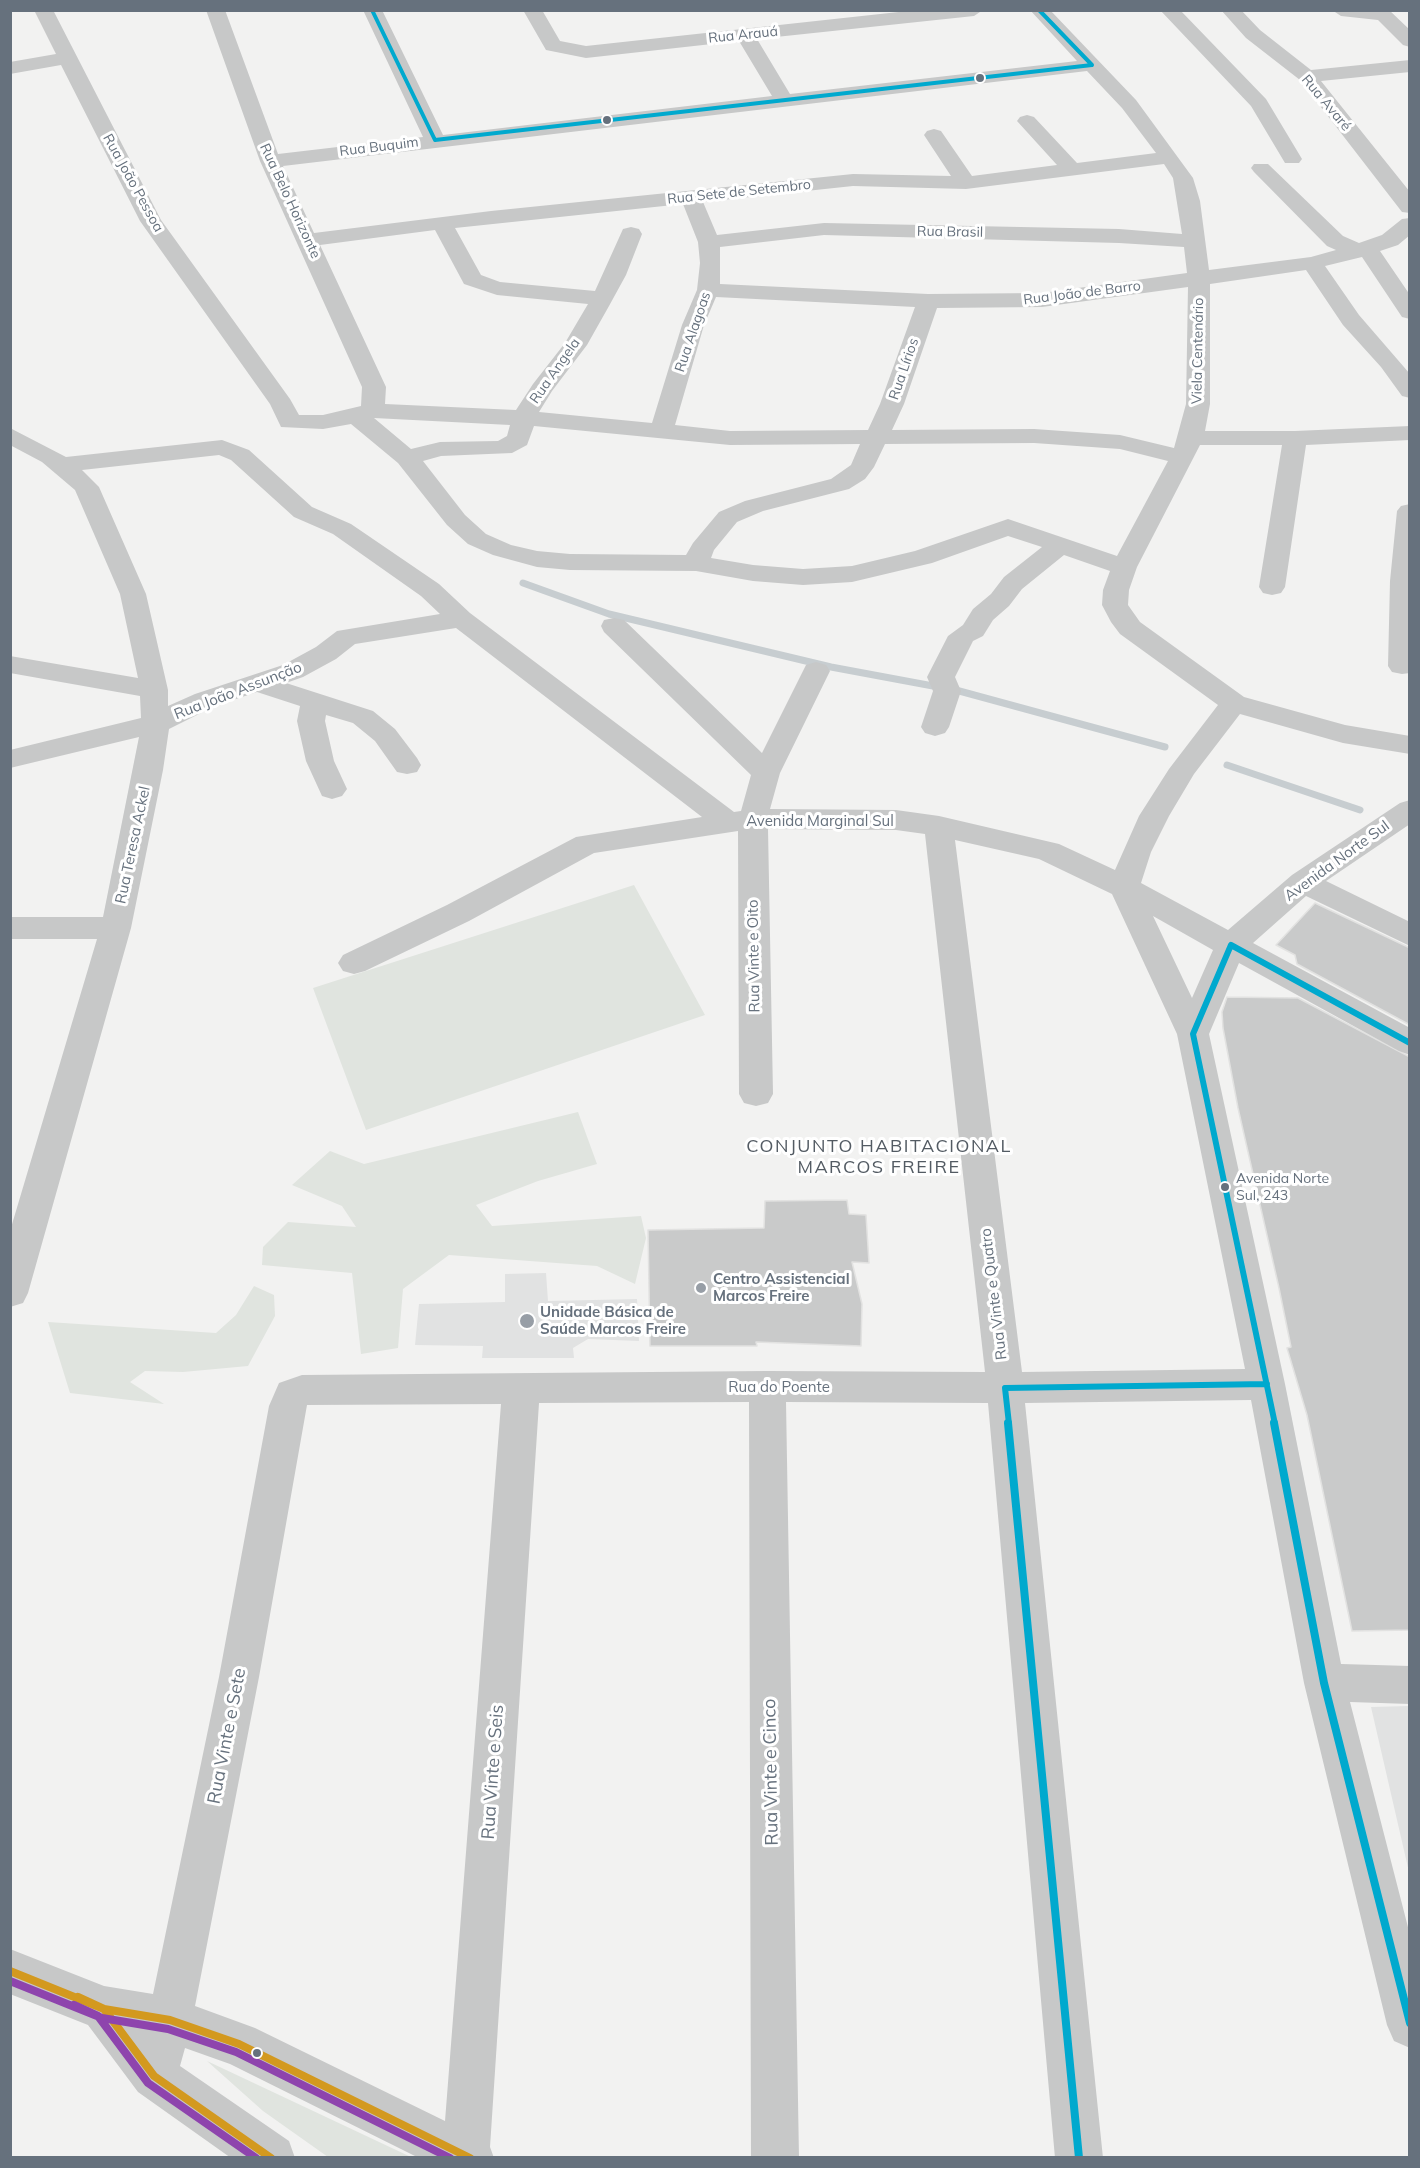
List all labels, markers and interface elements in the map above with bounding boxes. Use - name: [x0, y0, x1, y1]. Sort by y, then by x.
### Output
- street label: Rua Arauá: [707, 23, 779, 47]
- unlabelled marker: [974, 72, 986, 84]
- street label: Rua Avaré: [1298, 72, 1354, 134]
- unlabelled marker: [601, 114, 613, 126]
- street label: Rua João Pessoa: [99, 131, 167, 235]
- street label: Rua Buquim: [339, 134, 419, 160]
- street label: Rua Belo Horizonte: [256, 141, 324, 261]
- street label: Rua Sete de Setembro: [666, 176, 812, 208]
- street label: Rua Brasil: [917, 223, 983, 241]
- street label: Rua João de Barro: [1022, 277, 1142, 309]
- street label: Rua Alagoas: [671, 290, 715, 374]
- street label: Viela Centenário: [1189, 298, 1207, 404]
- street label: Rua Angela: [526, 335, 584, 407]
- street label: Rua Lírios: [886, 336, 922, 402]
- street label: Rua João Assunção: [172, 658, 304, 724]
- street label: Rua Teresa Ackel: [112, 785, 154, 905]
- street label: Avenida Marginal Sul: [746, 812, 894, 830]
- street label: Avenida Norte Sul: [1281, 817, 1393, 905]
- street label: Rua Vinte e Oito: [744, 899, 764, 1013]
- district label: CONJUNTO HABITACIONAL MARCOS FREIRE: [746, 1136, 1012, 1178]
- place label: Avenida Norte Sul, 243: [1236, 1171, 1329, 1204]
- marker: Avenida Norte Sul, 243: [1219, 1181, 1231, 1193]
- street label: Rua Vinte e Quatro: [977, 1227, 1011, 1361]
- place label: Centro Assistencial Marcos Freire: [713, 1270, 850, 1305]
- marker: Centro Assistencial Marcos Freire: [694, 1281, 708, 1295]
- place label: Unidade Básica de Saúde Marcos Freire: [540, 1303, 686, 1338]
- marker: Unidade Básica de Saúde Marcos Freire: [518, 1312, 536, 1330]
- street label: Rua do Poente: [728, 1378, 830, 1396]
- street label: Rua Vinte e Sete: [203, 1666, 251, 1806]
- street label: Rua Vinte e Cinco: [759, 1698, 783, 1846]
- street label: Rua Vinte e Seis: [478, 1704, 508, 1840]
- unlabelled marker: [251, 2047, 263, 2059]

